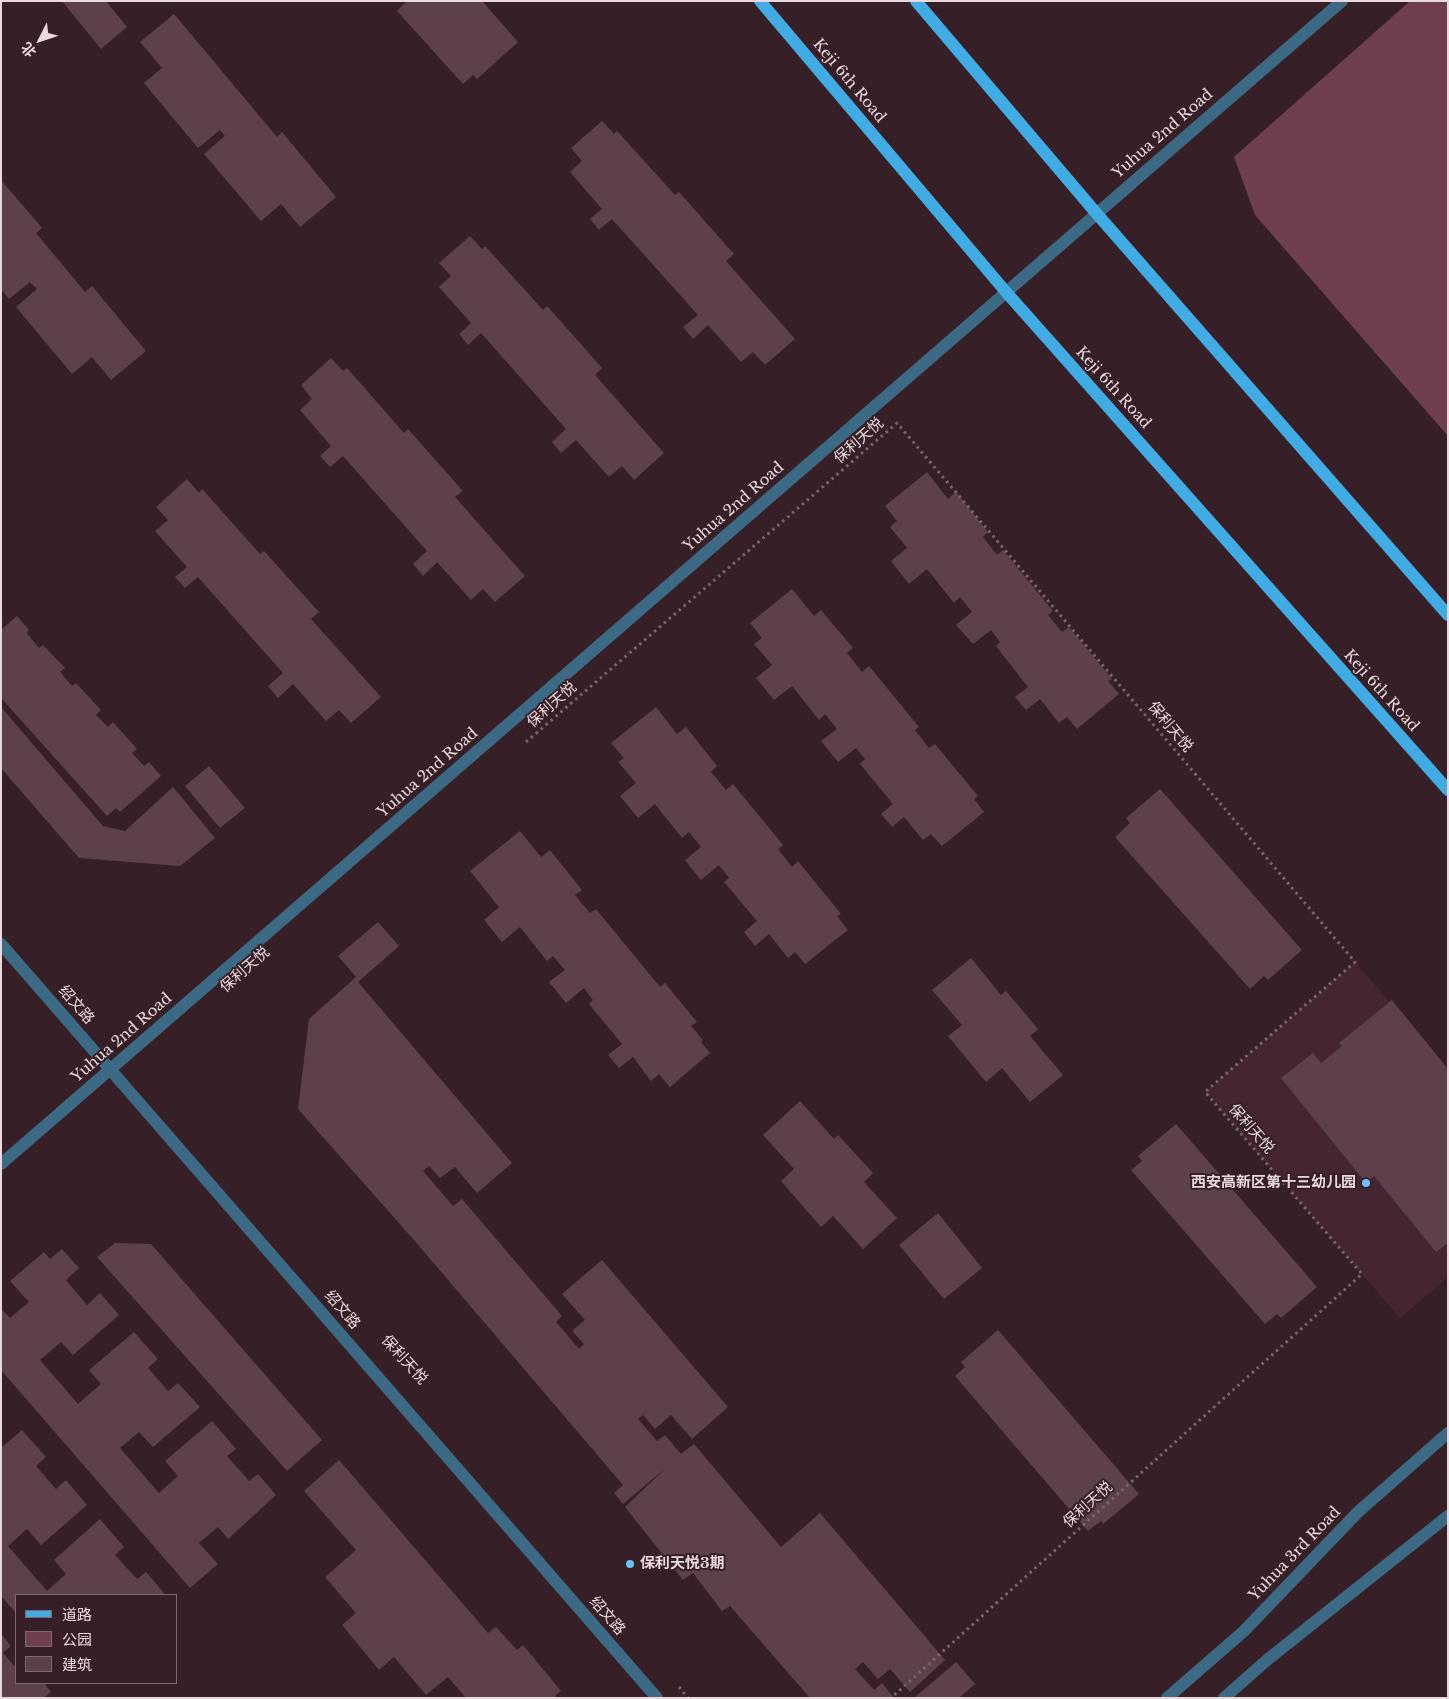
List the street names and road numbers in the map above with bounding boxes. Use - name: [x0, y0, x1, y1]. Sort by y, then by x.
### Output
- street label: Keji 6th Road: [809, 35, 889, 127]
- street label: Yuhua 2nd Road: [1109, 86, 1217, 182]
- street label: Keji 6th Road: [1072, 343, 1154, 433]
- street label: 保利天悦: [830, 415, 888, 467]
- street label: Yuhua 2nd Road: [680, 459, 788, 555]
- street label: Keji 6th Road: [1340, 646, 1422, 736]
- street label: 保利天悦: [523, 679, 581, 731]
- street label: 保利天悦: [1144, 698, 1196, 756]
- street label: Yuhua 2nd Road: [374, 725, 482, 821]
- street label: 保利天悦: [216, 944, 274, 996]
- street label: 绍文路: [54, 982, 98, 1028]
- street label: Yuhua 2nd Road: [68, 990, 176, 1086]
- street label: 保利天悦: [1225, 1100, 1277, 1158]
- street label: 绍文路: [320, 1287, 364, 1333]
- street label: 保利天悦: [377, 1332, 431, 1388]
- street label: 保利天悦: [1060, 1478, 1116, 1532]
- street label: Yuhua 3rd Road: [1246, 1503, 1344, 1605]
- street label: 绍文路: [585, 1593, 629, 1639]

